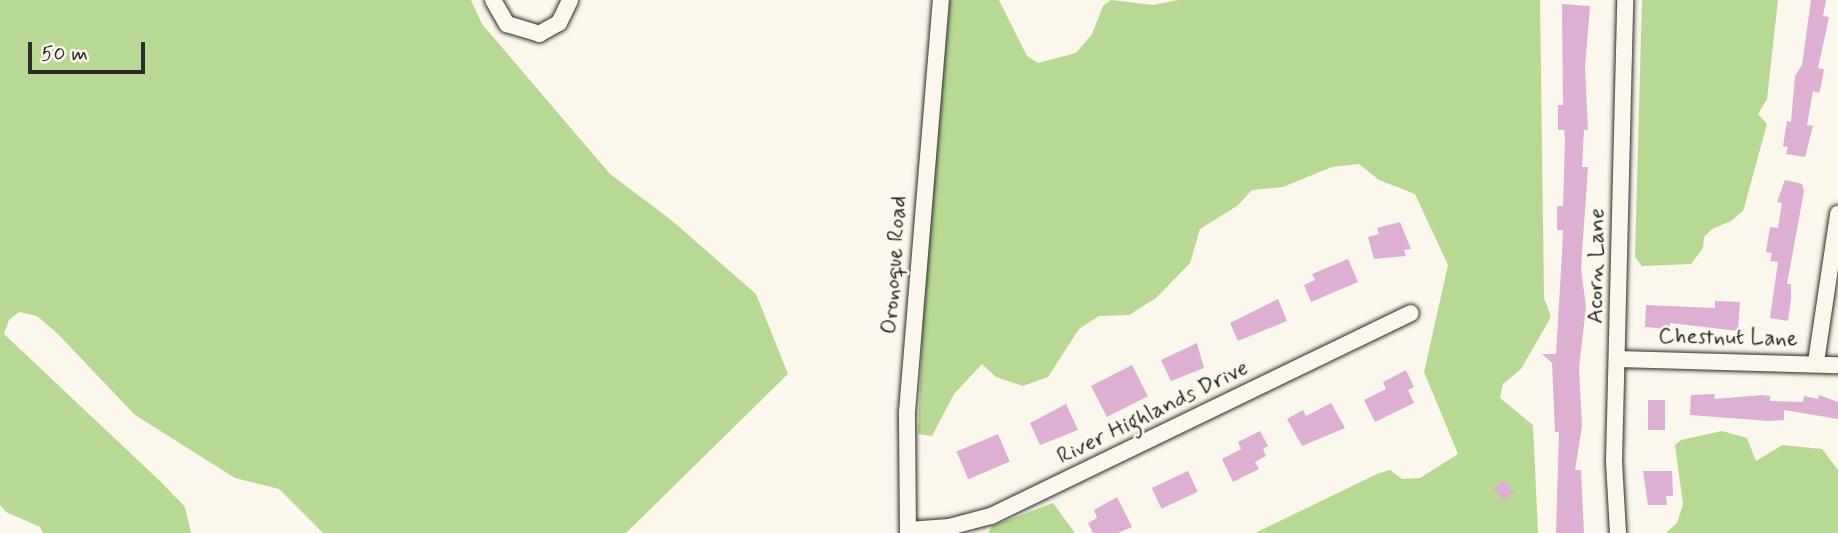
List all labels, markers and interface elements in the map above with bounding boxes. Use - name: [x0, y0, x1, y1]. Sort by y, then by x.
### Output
- scale bar: [32, 28, 149, 72]
- text: 50 m: [41, 40, 88, 68]
- street label: Oronoque Road: [876, 195, 914, 335]
- street label: Acorn Lane: [1582, 208, 1612, 324]
- street label: Chestnut Lane: [1657, 323, 1799, 353]
- street label: River Highlands Drive: [1054, 355, 1252, 471]

